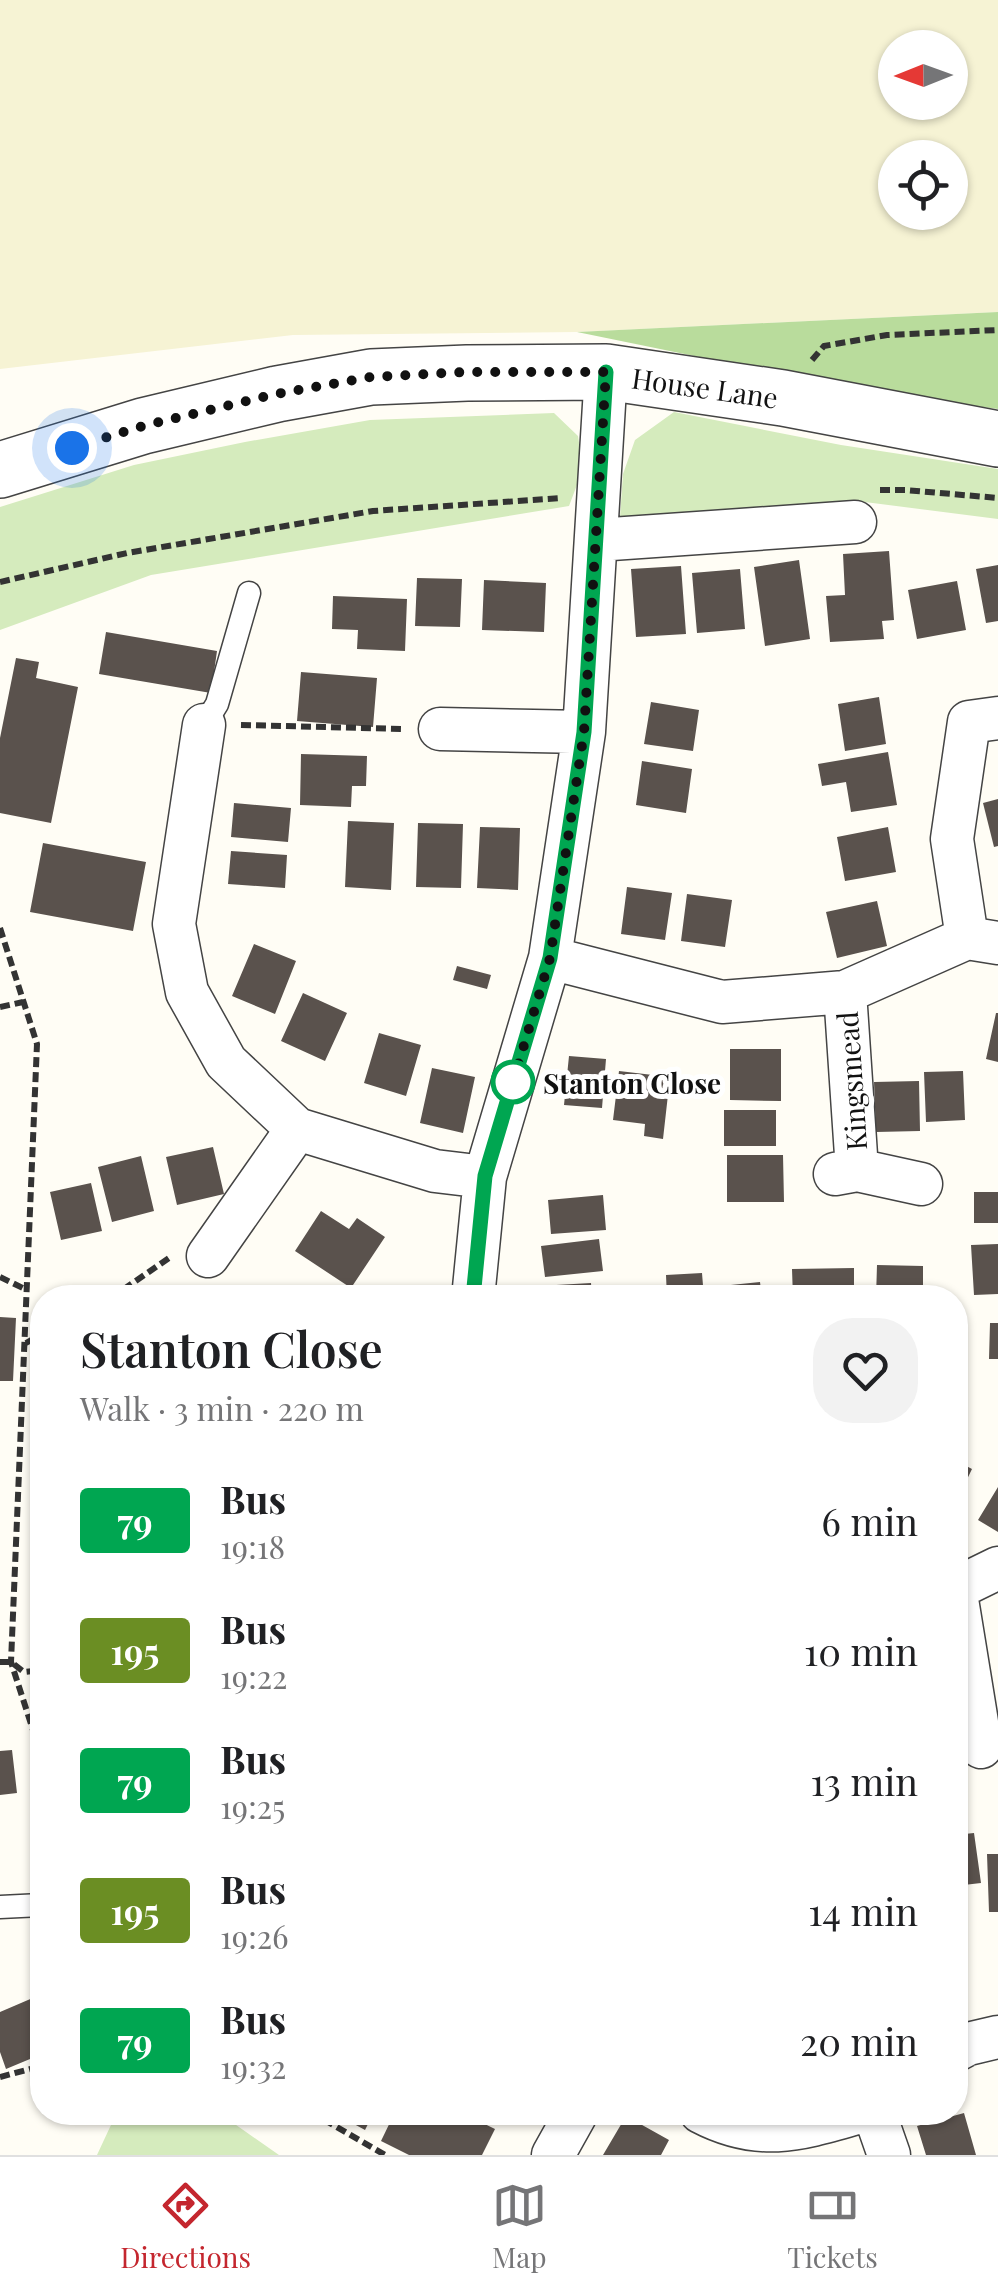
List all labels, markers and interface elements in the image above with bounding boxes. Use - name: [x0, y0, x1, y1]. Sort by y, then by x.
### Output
- north arrow: [878, 30, 968, 120]
- map controls: [878, 30, 968, 230]
- button: locate: [878, 140, 968, 230]
- street label: House Lane: [630, 358, 780, 416]
- your location: [47, 423, 97, 473]
- street label: Kingsmead: [828, 1010, 874, 1152]
- marker: Stanton Close: [492, 1061, 534, 1103]
- place label: Stanton Close: [543, 1064, 721, 1101]
- text: Stanton Close: [80, 1316, 383, 1380]
- button: heart: [813, 1318, 918, 1423]
- text: Walk · 3 min · 220 m: [80, 1386, 364, 1429]
- text: Bus: [220, 1473, 286, 1524]
- text: 6 min: [821, 1495, 918, 1546]
- text: 79: [117, 1497, 153, 1544]
- text: 19:18: [220, 1524, 285, 1567]
- text: Bus: [220, 1603, 286, 1654]
- text: 10 min: [804, 1625, 918, 1676]
- text: 195: [111, 1627, 159, 1674]
- text: 19:22: [220, 1654, 287, 1697]
- text: Bus: [220, 1733, 286, 1784]
- text: 13 min: [810, 1755, 918, 1806]
- text: 79: [117, 1757, 153, 1804]
- text: 19:25: [220, 1784, 285, 1827]
- text: Bus: [220, 1863, 286, 1914]
- text: 14 min: [808, 1885, 918, 1936]
- text: 195: [111, 1887, 159, 1934]
- text: 19:26: [220, 1914, 289, 1957]
- text: Bus: [220, 1993, 286, 2044]
- text: 20 min: [800, 2015, 918, 2066]
- text: 79: [117, 2017, 153, 2064]
- text: 19:32: [220, 2044, 286, 2087]
- tab: Directions: [120, 2178, 251, 2275]
- tab: Map: [492, 2178, 547, 2275]
- tab: Tickets: [787, 2178, 878, 2275]

